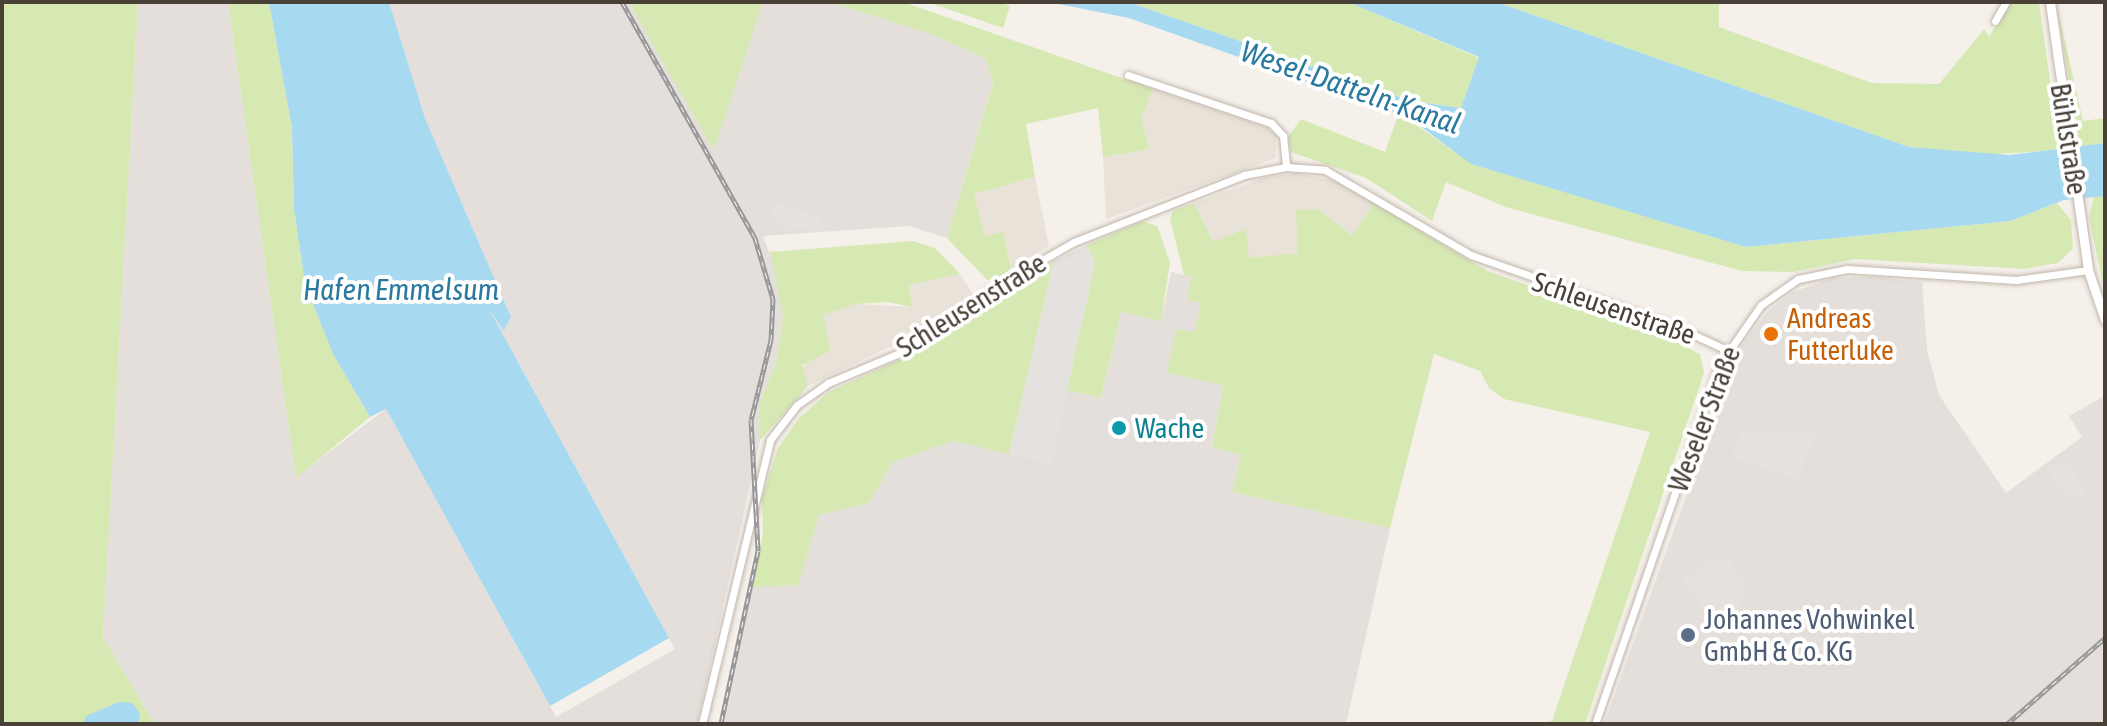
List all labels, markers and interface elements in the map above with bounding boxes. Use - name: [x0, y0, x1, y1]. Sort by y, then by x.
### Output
- water label: Wesel-Datteln-Kanal: [1236, 33, 1466, 141]
- street label: Bühlstraße: [2044, 81, 2094, 197]
- street label: Schleusenstraße: [890, 246, 1052, 364]
- street label: Schleusenstraße: [1528, 264, 1700, 352]
- water label: Hafen Emmelsum: [303, 271, 499, 307]
- place label: Andreas Futterluke: [1787, 301, 1894, 367]
- marker: Andreas Futterluke: [1762, 325, 1780, 343]
- street label: Weseler Straße: [1661, 341, 1747, 497]
- place label: Wache: [1135, 411, 1204, 445]
- marker: Wache: [1110, 419, 1128, 437]
- place label: Johannes Vohwinkel GmbH & Co. KG: [1704, 602, 1915, 668]
- marker: Johannes Vohwinkel GmbH & Co. KG: [1679, 626, 1697, 644]

